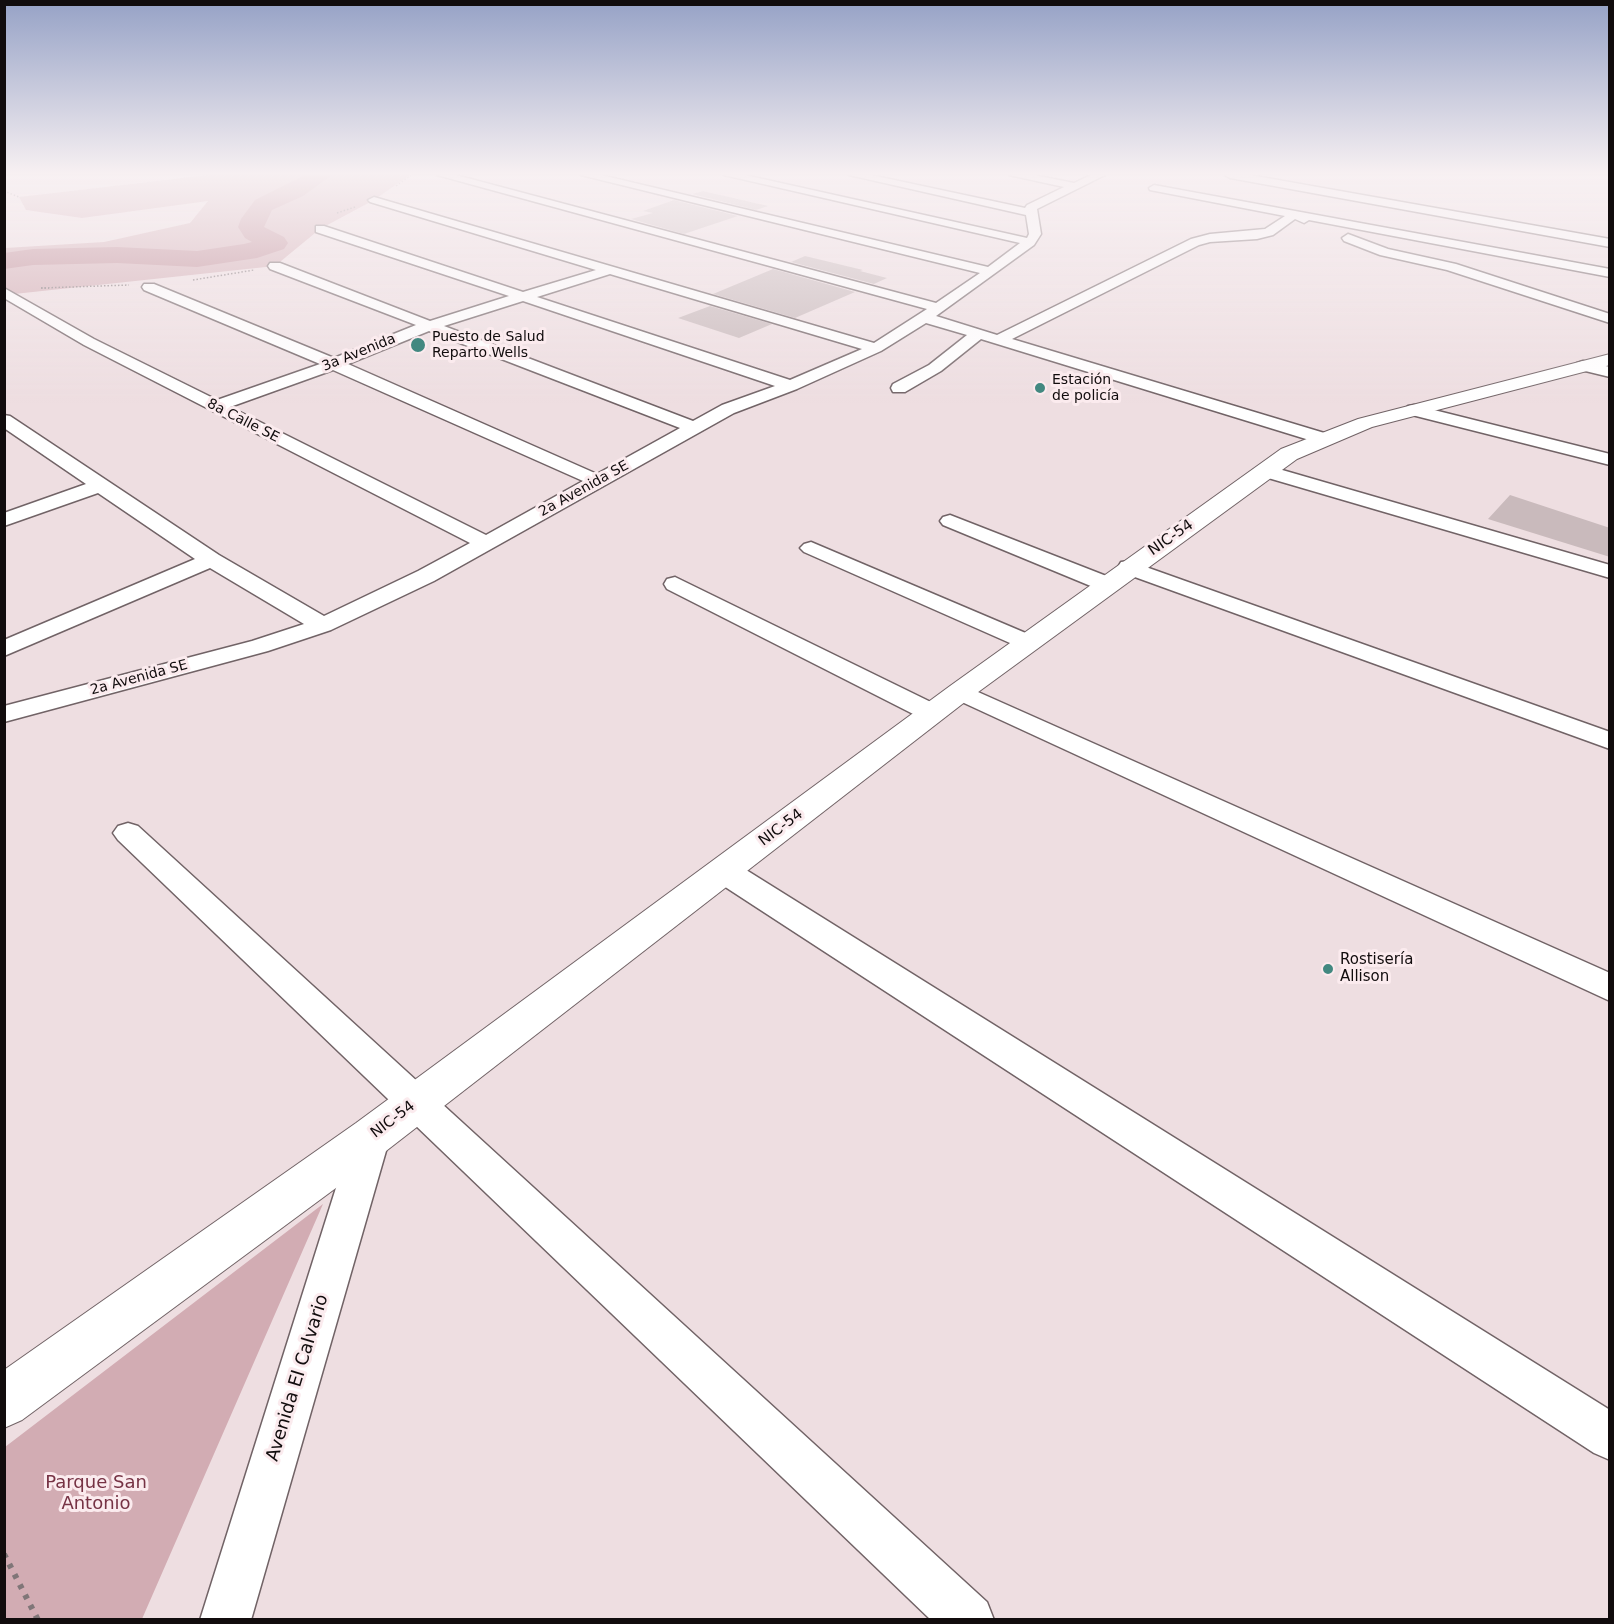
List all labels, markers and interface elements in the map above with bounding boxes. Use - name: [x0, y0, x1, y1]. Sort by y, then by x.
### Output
- place label: Puesto de Salud Reparto Wells: [432, 329, 545, 362]
- street label: 3a Avenida: [320, 331, 398, 375]
- marker: Puesto de Salud Reparto Wells: [409, 336, 427, 354]
- place label: Estación de policía: [1052, 372, 1119, 404]
- marker: Estación de policía: [1033, 381, 1047, 395]
- street label: 8a Calle SE: [204, 396, 282, 446]
- street label: 2a Avenida SE: [536, 457, 632, 521]
- street label: NIC-54: [1145, 516, 1197, 560]
- street label: 2a Avenida SE: [89, 657, 189, 699]
- street label: NIC-54: [755, 806, 807, 850]
- place label: Rostisería Allison: [1340, 951, 1413, 986]
- marker: Rostisería Allison: [1321, 962, 1335, 976]
- street label: NIC-54: [367, 1098, 419, 1142]
- street label: Avenida El Calvario: [262, 1292, 334, 1464]
- park label: Parque San Antonio: [45, 1472, 147, 1514]

